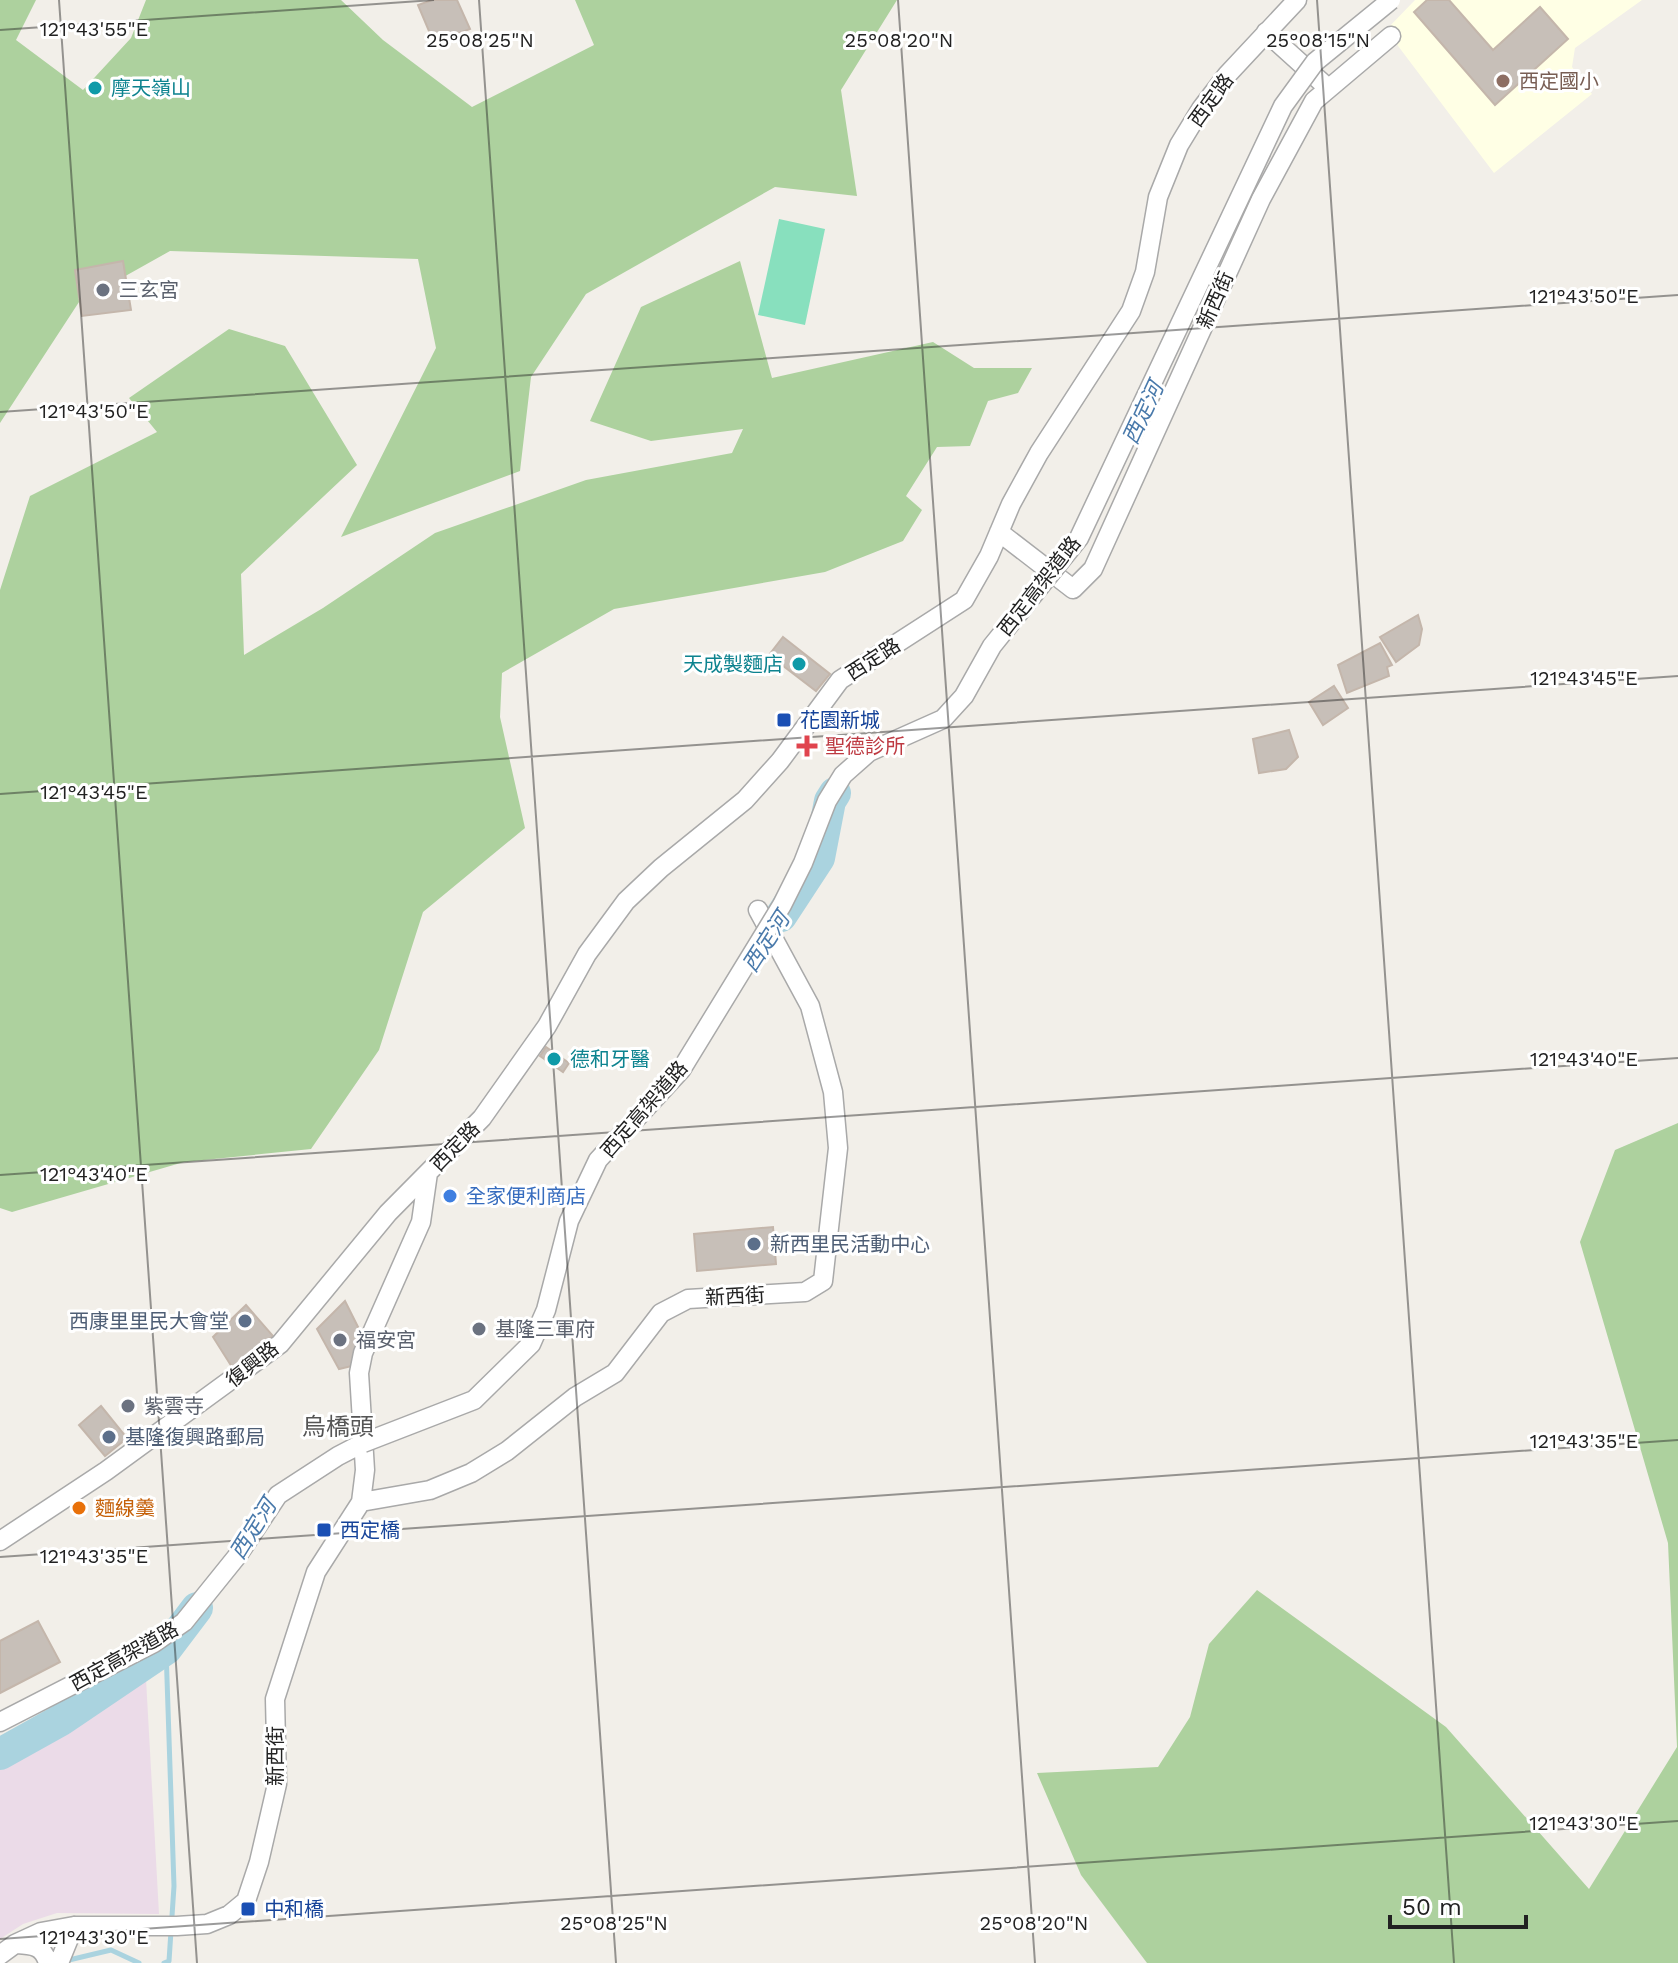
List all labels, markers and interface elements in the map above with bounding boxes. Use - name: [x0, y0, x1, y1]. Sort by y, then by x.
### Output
- text: 121°43'55"E: [40, 17, 148, 41]
- text: 25°08'25"N: [426, 28, 534, 52]
- text: 25°08'20"N: [845, 28, 953, 52]
- text: 25°08'15"N: [1266, 28, 1370, 52]
- street label: 西定路: [1184, 69, 1238, 131]
- place label: 西定國小: [1519, 69, 1599, 93]
- marker: 西定國小: [1494, 72, 1512, 90]
- place label: 摩天嶺山: [111, 76, 191, 100]
- marker: 摩天嶺山: [86, 79, 104, 97]
- street label: 新西街: [1192, 268, 1238, 332]
- place label: 三玄宮: [119, 278, 179, 302]
- marker: 三玄宮: [94, 281, 112, 299]
- text: 121°43'50"E: [1529, 284, 1639, 308]
- water label: 西定河: [1118, 374, 1170, 448]
- text: 121°43'50"E: [39, 399, 149, 423]
- street label: 西定高架道路: [993, 531, 1085, 641]
- street label: 西定路: [841, 633, 905, 685]
- place label: 天成製麵店: [683, 652, 783, 676]
- marker: 天成製麵店: [790, 655, 808, 673]
- text: 121°43'45"E: [1530, 666, 1638, 690]
- place label: 花園新城: [800, 708, 880, 732]
- marker: 花園新城: [775, 711, 793, 729]
- place label: 聖德診所: [825, 734, 905, 758]
- marker: 聖德診所: [796, 735, 818, 757]
- text: 121°43'45"E: [40, 780, 148, 804]
- water label: 西定河: [738, 904, 797, 976]
- place label: 德和牙醫: [570, 1047, 650, 1071]
- text: 121°43'40"E: [1530, 1047, 1638, 1071]
- marker: 德和牙醫: [545, 1050, 563, 1068]
- street label: 西定高架道路: [596, 1056, 692, 1162]
- street label: 西定路: [426, 1116, 484, 1176]
- text: 121°43'40"E: [40, 1162, 148, 1186]
- place label: 全家便利商店: [466, 1184, 586, 1208]
- marker: 全家便利商店: [441, 1187, 459, 1205]
- place label: 新西里民活動中心: [770, 1232, 930, 1256]
- marker: 新西里民活動中心: [745, 1235, 763, 1253]
- street label: 新西街: [704, 1282, 766, 1310]
- place label: 西康里里民大會堂: [69, 1309, 229, 1333]
- marker: 西康里里民大會堂: [236, 1312, 254, 1330]
- place label: 基隆三軍府: [495, 1317, 595, 1341]
- marker: 基隆三軍府: [470, 1320, 488, 1338]
- place label: 福安宮: [356, 1328, 416, 1352]
- marker: 福安宮: [331, 1331, 349, 1349]
- street label: 復興路: [221, 1336, 283, 1392]
- place label: 紫雲寺: [144, 1394, 204, 1418]
- marker: 紫雲寺: [119, 1397, 137, 1415]
- district label: 烏橋頭: [302, 1413, 374, 1441]
- place label: 基隆復興路郵局: [125, 1425, 265, 1449]
- marker: 基隆復興路郵局: [100, 1428, 118, 1446]
- text: 121°43'35"E: [1530, 1429, 1638, 1453]
- water label: 西定河: [225, 1491, 283, 1564]
- place label: 麵線羹: [95, 1496, 155, 1520]
- marker: 麵線羹: [70, 1499, 88, 1517]
- place label: 西定橋: [340, 1518, 400, 1542]
- marker: 西定橋: [315, 1521, 333, 1539]
- text: 121°43'35"E: [40, 1544, 148, 1568]
- street label: 西定高架道路: [66, 1616, 182, 1696]
- street label: 新西街: [263, 1726, 287, 1786]
- text: 121°43'30"E: [1529, 1811, 1639, 1835]
- scale bar: [1390, 1879, 1526, 1929]
- text: 50 m: [1402, 1893, 1462, 1921]
- place label: 中和橋: [264, 1897, 324, 1921]
- marker: 中和橋: [239, 1900, 257, 1918]
- text: 25°08'25"N: [560, 1911, 668, 1935]
- text: 25°08'20"N: [980, 1911, 1088, 1935]
- text: 121°43'30"E: [39, 1925, 149, 1949]

